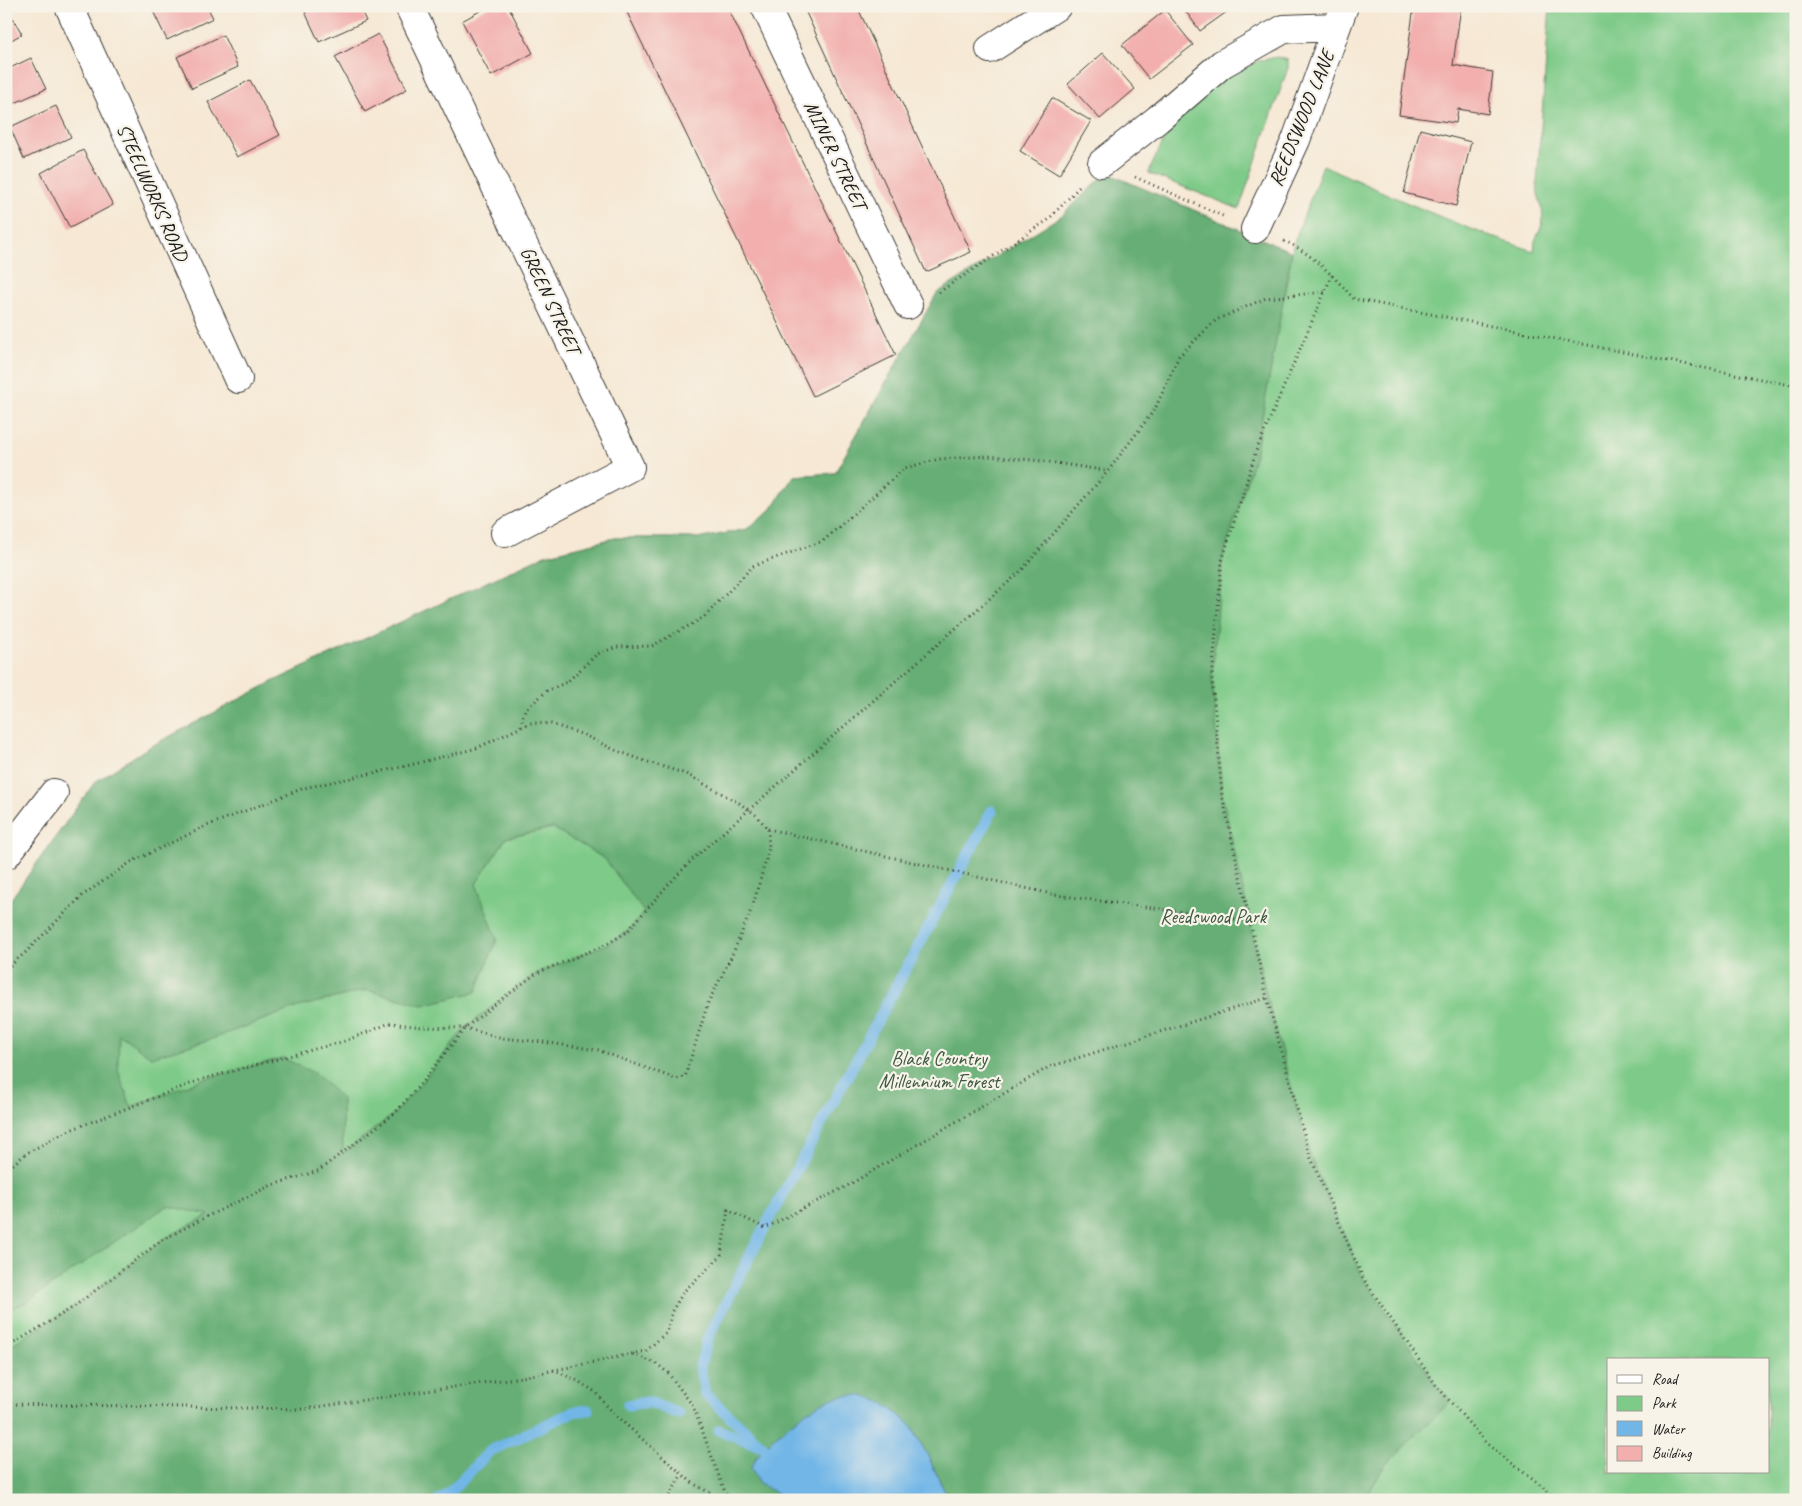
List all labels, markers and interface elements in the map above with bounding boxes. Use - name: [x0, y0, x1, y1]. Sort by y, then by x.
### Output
- street label: REEDSWOOD LANE: [1263, 44, 1341, 190]
- street label: MINER STREET: [798, 97, 874, 217]
- street label: STEELWORKS ROAD: [111, 120, 195, 267]
- street label: GREEN STREET: [515, 243, 588, 361]
- park label: Reedswood Park: [1160, 904, 1268, 929]
- park label: Black Country Millennium Forest: [879, 1046, 1002, 1094]
- legend: [1607, 1358, 1770, 1474]
- text: Road: [1652, 1370, 1679, 1389]
- text: Park: [1652, 1394, 1677, 1413]
- text: Water: [1652, 1420, 1686, 1439]
- text: Building: [1652, 1444, 1692, 1463]

